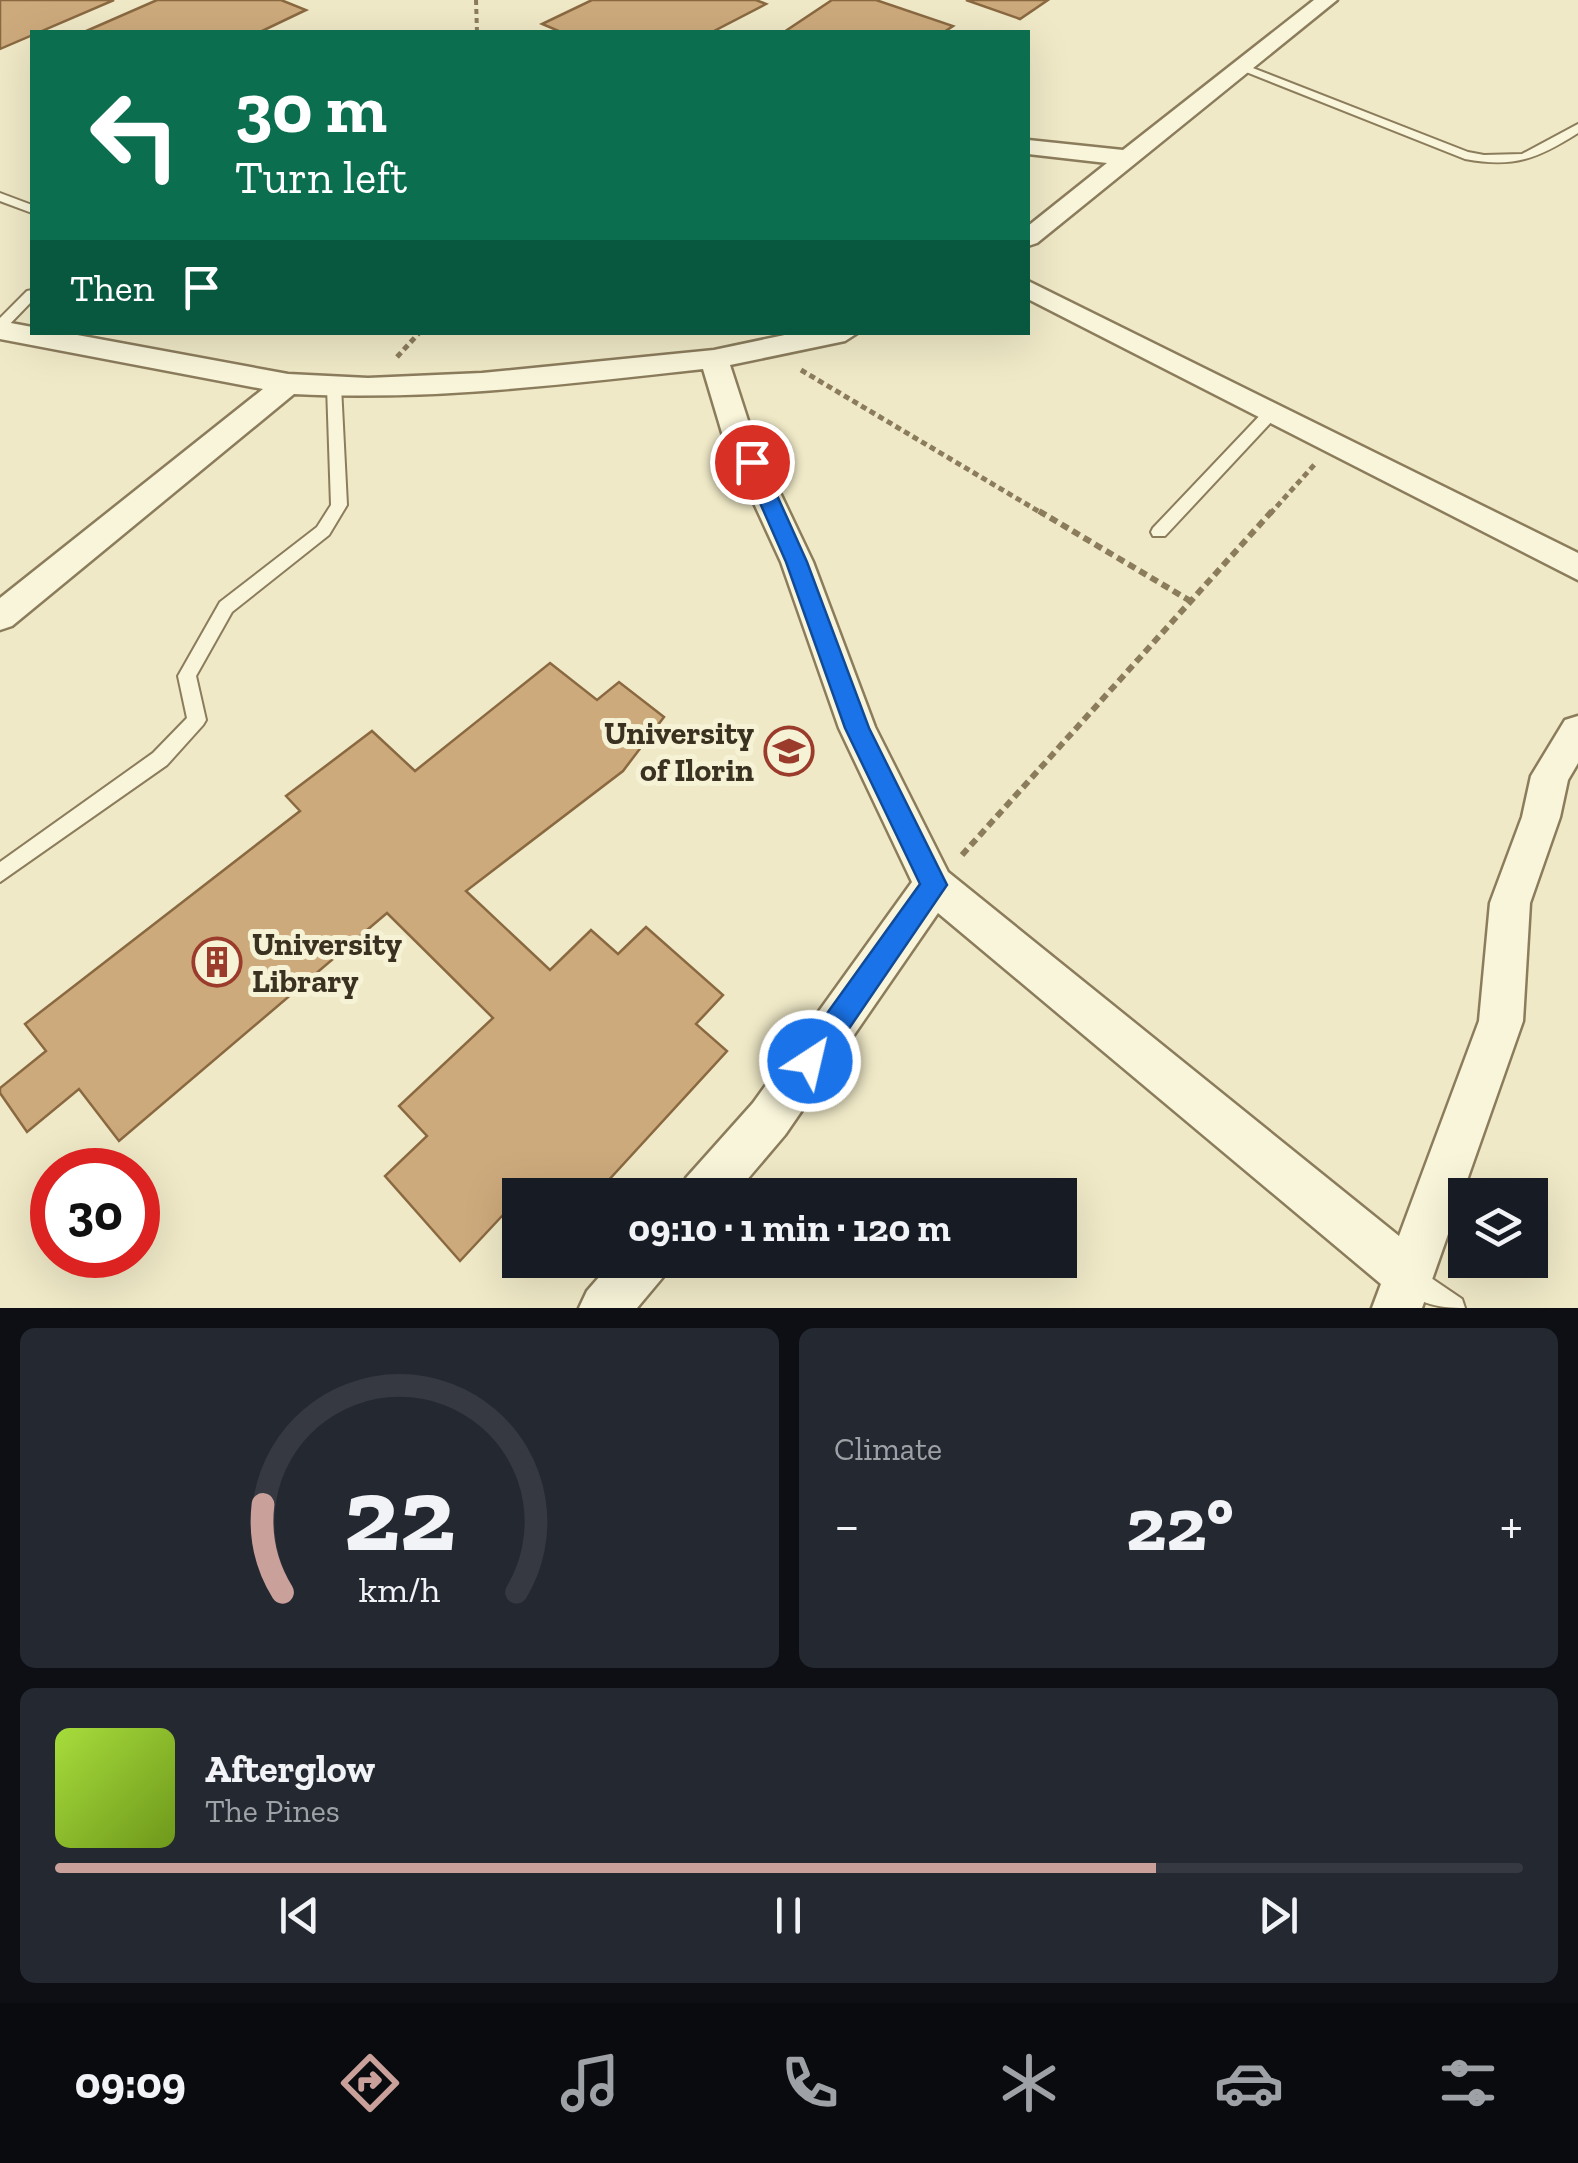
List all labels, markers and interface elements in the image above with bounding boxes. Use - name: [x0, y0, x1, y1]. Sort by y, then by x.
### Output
- text: 30 m: [235, 66, 387, 150]
- icon: left: [70, 70, 200, 200]
- text: Turn left: [235, 151, 407, 205]
- icon: arrive: [174, 260, 229, 315]
- text: Then: [70, 265, 154, 311]
- pin: [710, 420, 795, 505]
- icon: arrive: [725, 435, 780, 490]
- place label: University of Ilorin: [604, 714, 754, 789]
- school or university icon: University of Ilorin: [763, 725, 815, 777]
- place label: University Library: [252, 925, 402, 1000]
- building icon: University Library: [191, 936, 243, 988]
- position arrow: [758, 1009, 862, 1113]
- speed limit sign: 30: [30, 1148, 160, 1278]
- map controls: [1448, 1178, 1548, 1278]
- button: layers: [1448, 1178, 1548, 1278]
- text: 09:10 · 1 min · 120 m: [628, 1205, 951, 1251]
- text: Climate: [834, 1430, 942, 1468]
- text: 22: [344, 1452, 455, 1577]
- text: 22°: [1126, 1479, 1234, 1569]
- text: −: [834, 1492, 860, 1558]
- text: +: [1500, 1492, 1523, 1558]
- text: km/h: [359, 1568, 440, 1611]
- text: Afterglow: [205, 1746, 375, 1792]
- text: The Pines: [205, 1792, 340, 1830]
- icon: previous: [272, 1888, 327, 1943]
- icon: pause: [761, 1888, 816, 1943]
- icon: next: [1251, 1888, 1306, 1943]
- icon: directions: [335, 2048, 405, 2118]
- icon: music: [555, 2048, 625, 2118]
- icon: phone: [775, 2048, 845, 2118]
- icon: climate: [994, 2048, 1064, 2118]
- icon: car: [1214, 2048, 1284, 2118]
- icon: filters: [1433, 2048, 1503, 2118]
- text: 09:09: [75, 2056, 186, 2110]

